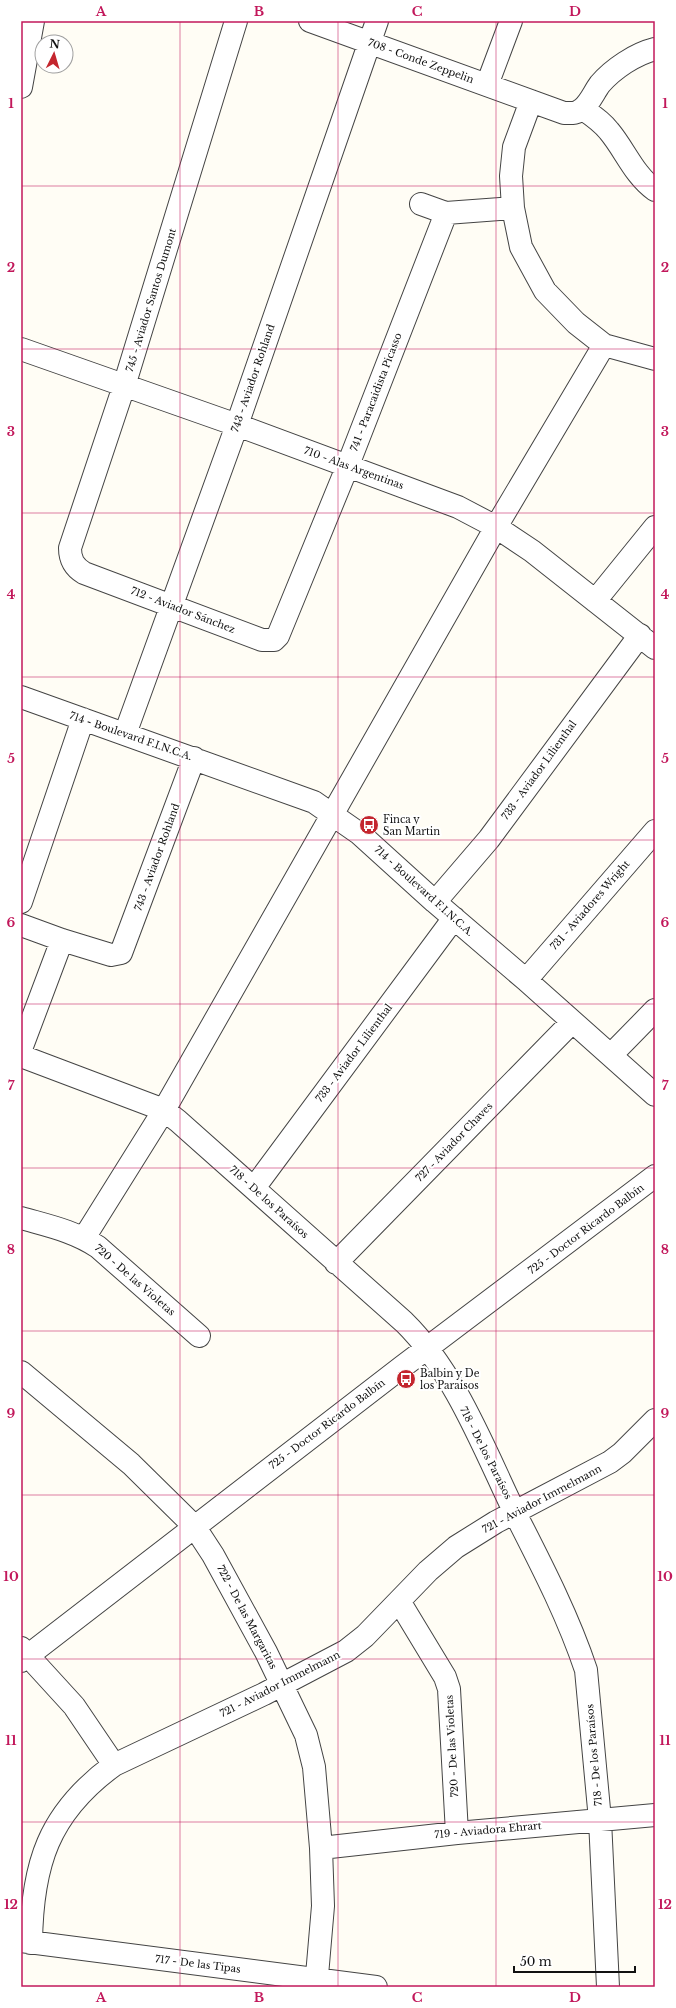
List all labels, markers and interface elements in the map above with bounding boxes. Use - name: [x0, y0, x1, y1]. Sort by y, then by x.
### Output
- text: A: [95, 3, 107, 20]
- text: B: [254, 3, 264, 20]
- text: C: [412, 3, 423, 20]
- text: D: [569, 3, 581, 20]
- north arrow: [34, 34, 74, 74]
- street label: 708 - Conde Zeppelin: [366, 36, 476, 86]
- text: N: [49, 37, 61, 52]
- text: 1: [8, 95, 14, 112]
- text: 1: [662, 95, 668, 112]
- street label: 745 - Aviador Santos Dumont: [123, 227, 179, 373]
- text: 2: [7, 259, 15, 276]
- text: 2: [661, 259, 669, 276]
- street label: 743 - Aviador Rohland: [228, 322, 278, 434]
- street label: 741 - Paracaidista Picasso: [347, 330, 405, 453]
- text: 3: [7, 423, 15, 440]
- text: 3: [661, 423, 669, 440]
- street label: 710 - Alas Argentinas: [302, 444, 406, 492]
- street label: 712 - Aviador Sánchez: [129, 584, 237, 636]
- text: 4: [7, 586, 16, 603]
- text: 4: [661, 586, 670, 603]
- street label: 714 - Boulevard F.I.N.C.A.: [68, 709, 194, 763]
- street label: 733 - Aviador Lilienthal: [499, 718, 579, 822]
- text: 5: [7, 750, 15, 767]
- text: 5: [661, 750, 669, 767]
- street label: 743 - Aviador Rohland: [132, 801, 183, 912]
- place label: Finca y San Martin: [383, 813, 440, 838]
- bus stop icon: Finca y San Martin: [358, 814, 380, 836]
- street label: 714 - Boulevard F.I.N.C.A.: [372, 843, 476, 939]
- street label: 731 - Aviadores Wright: [548, 857, 633, 952]
- text: 6: [7, 914, 16, 931]
- text: 6: [661, 914, 670, 931]
- street label: 733 - Aviador Lilienthal: [313, 1001, 395, 1105]
- text: 7: [8, 1077, 15, 1094]
- text: 7: [662, 1077, 669, 1094]
- street label: 727 - Aviador Chaves: [413, 1099, 496, 1184]
- street label: 718 - De los Paraísos: [227, 1163, 312, 1241]
- street label: 725 - Doctor Ricardo Balbín: [525, 1181, 647, 1277]
- text: 8: [7, 1241, 15, 1258]
- street label: 720 - De las Violetas: [92, 1241, 178, 1319]
- text: 8: [661, 1241, 669, 1258]
- place label: Balbin y De los Paraisos: [420, 1367, 480, 1392]
- bus stop icon: Balbin y De los Paraisos: [395, 1368, 417, 1390]
- street label: 725 - Doctor Ricardo Balbín: [266, 1376, 388, 1472]
- text: 9: [7, 1405, 16, 1422]
- street label: 718 - De los Paraísos: [457, 1405, 515, 1502]
- text: 9: [661, 1405, 670, 1422]
- street label: 721 - Aviador Immelmann: [480, 1462, 604, 1536]
- street label: 722 - De las Margaritas: [214, 1563, 280, 1672]
- text: 10: [3, 1568, 19, 1585]
- text: 10: [657, 1568, 673, 1585]
- street label: 721 - Aviador Immelmann: [218, 1648, 342, 1720]
- street label: 720 - De las Violetas: [443, 1694, 461, 1798]
- street label: 718 - De los Paraísos: [583, 1703, 605, 1806]
- text: 11: [5, 1732, 17, 1749]
- text: 11: [659, 1732, 671, 1749]
- street label: 719 - Aviadora Ehrart: [434, 1819, 542, 1841]
- text: 12: [4, 1896, 18, 1913]
- text: 12: [658, 1896, 672, 1913]
- scale bar: [514, 1948, 635, 1974]
- street label: 717 - De las Tipas: [154, 1952, 242, 1976]
- text: 50 m: [520, 1954, 552, 1969]
- text: A: [95, 1989, 107, 2006]
- text: B: [254, 1989, 264, 2006]
- text: C: [412, 1989, 423, 2006]
- text: D: [569, 1989, 581, 2006]

